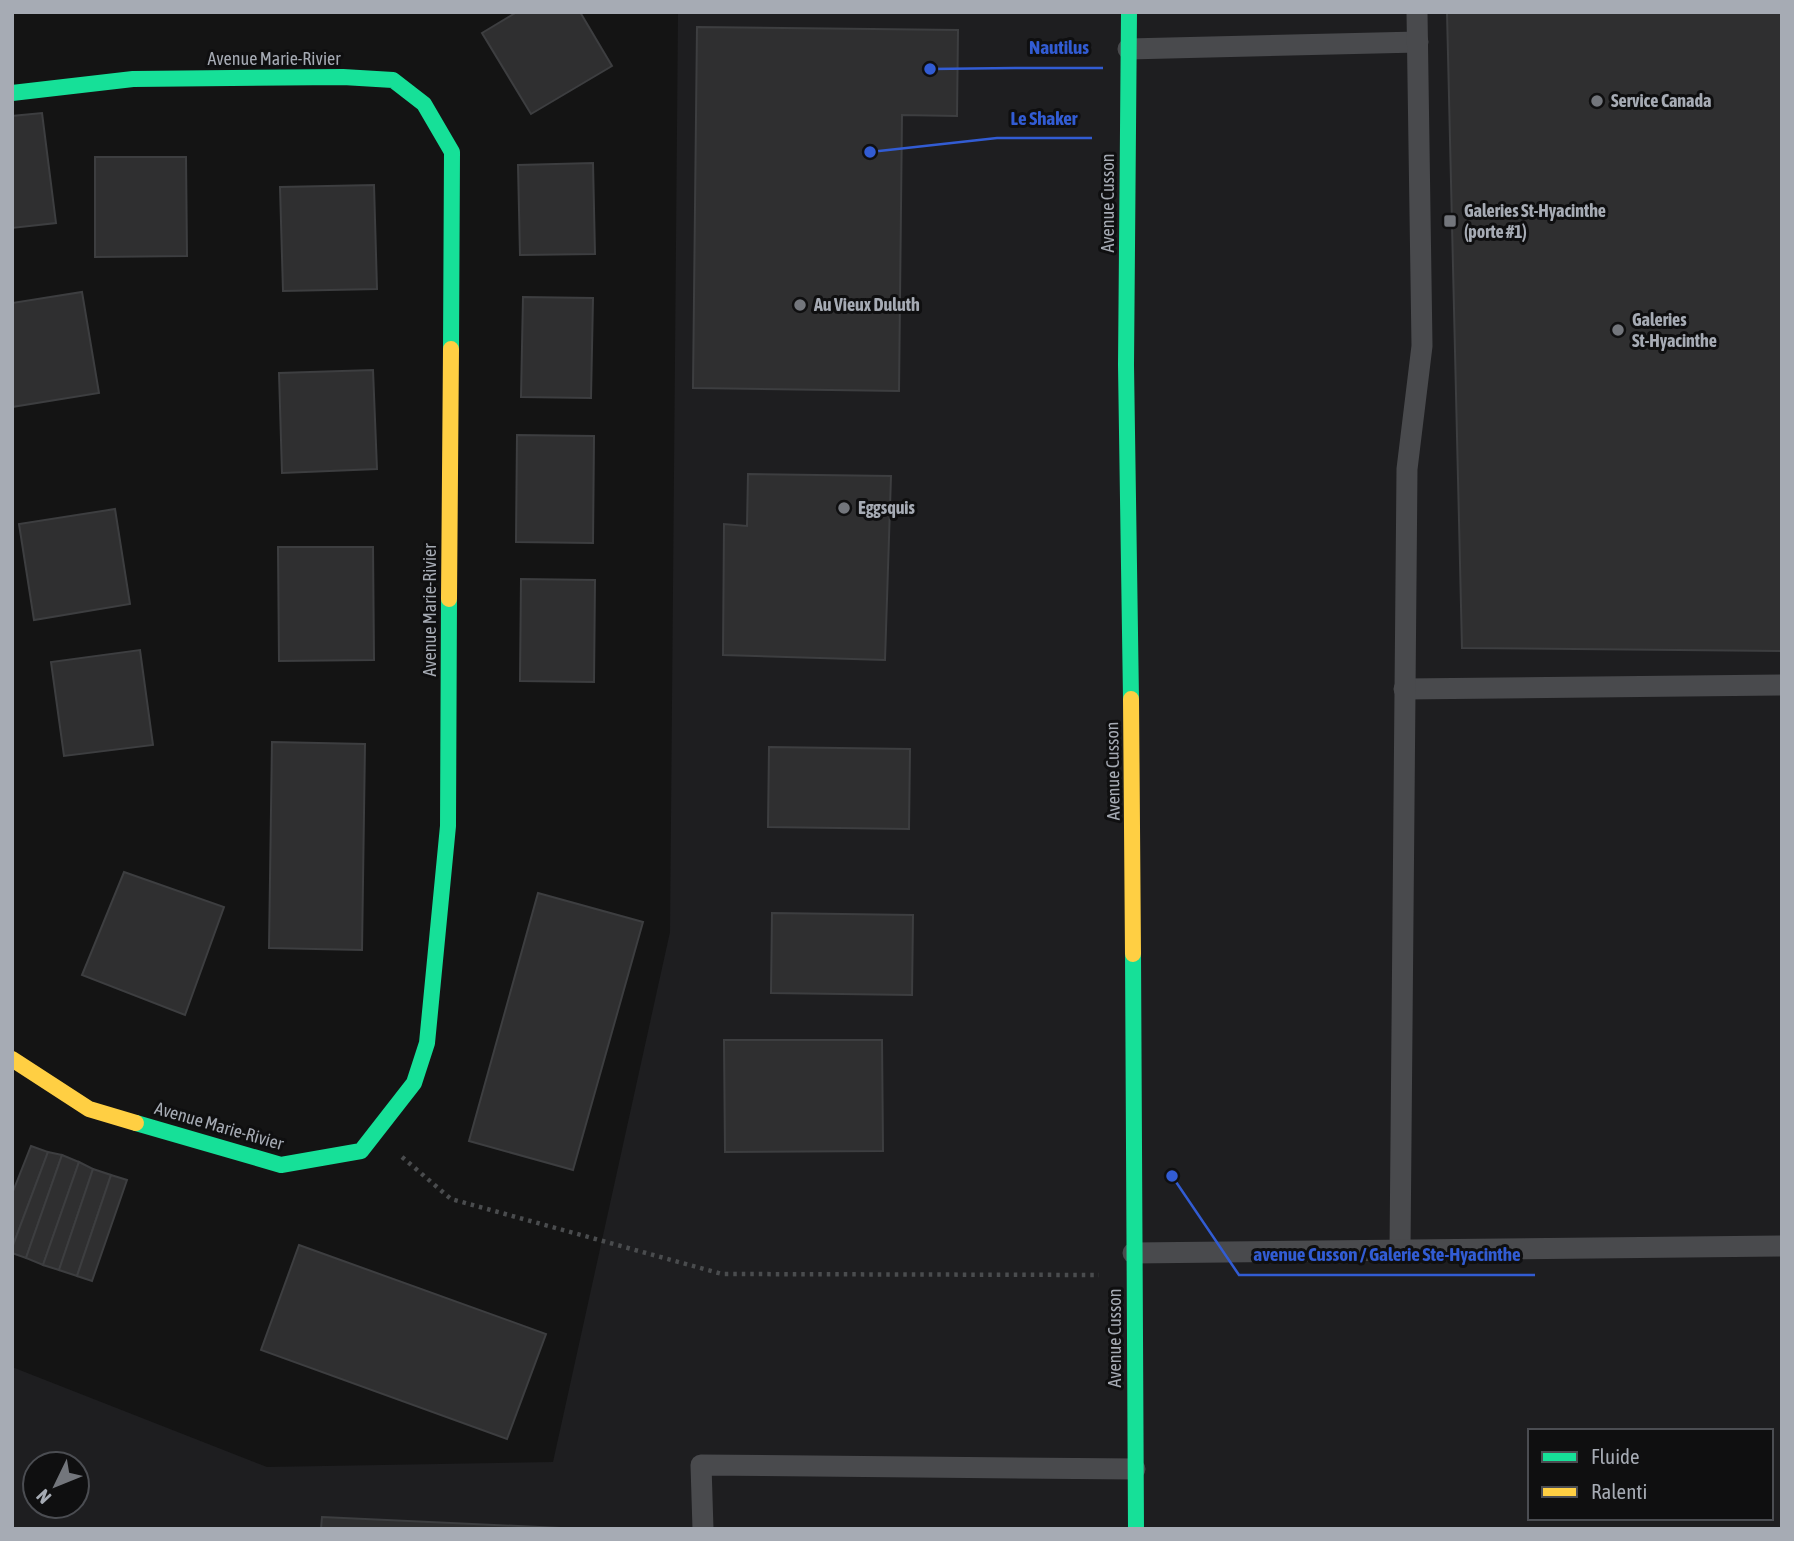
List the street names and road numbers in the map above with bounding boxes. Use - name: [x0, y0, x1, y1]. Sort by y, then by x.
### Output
- street label: Avenue Marie-Rivier: [207, 48, 341, 69]
- street label: Avenue Cusson: [1097, 154, 1118, 252]
- street label: Avenue Marie-Rivier: [419, 543, 440, 677]
- street label: Avenue Cusson: [1101, 721, 1124, 821]
- street label: Avenue Marie-Rivier: [152, 1097, 287, 1154]
- street label: Avenue Cusson: [1104, 1289, 1125, 1387]

